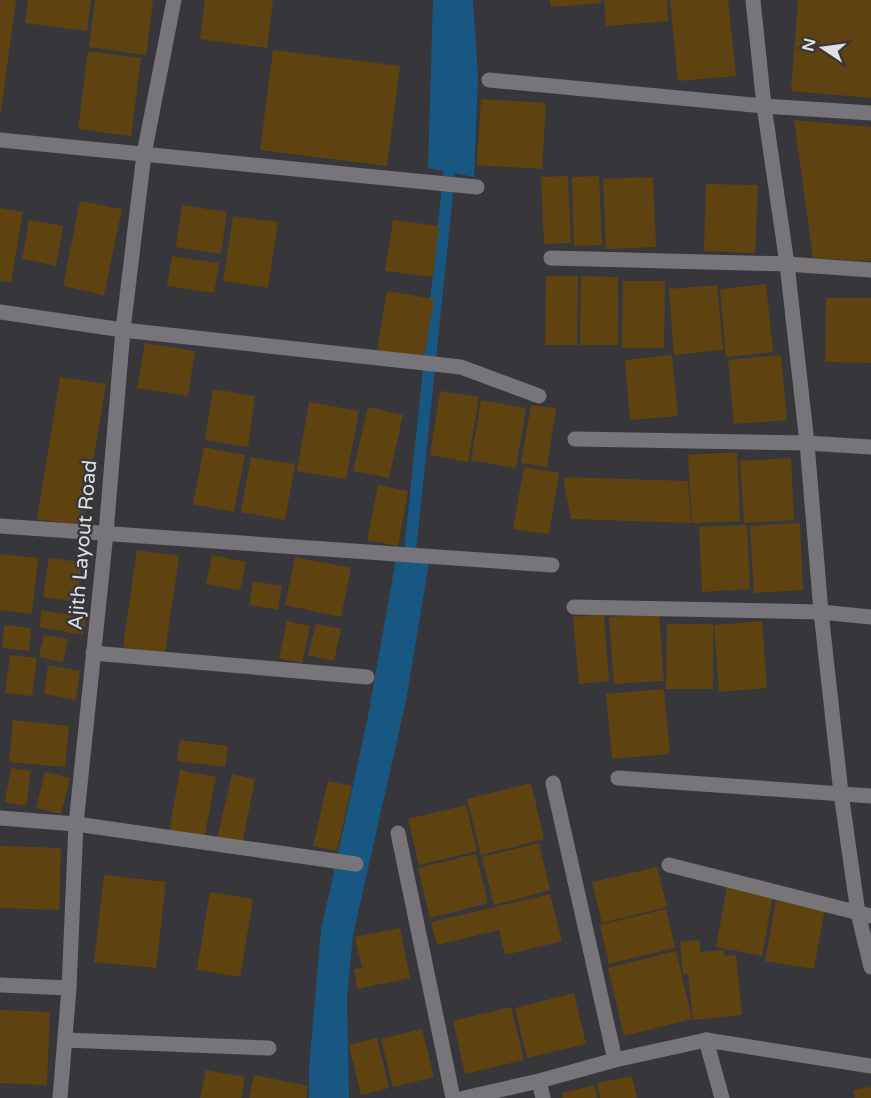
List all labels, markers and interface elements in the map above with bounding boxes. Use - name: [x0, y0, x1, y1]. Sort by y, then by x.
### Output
- north arrow: [793, 18, 853, 78]
- text: N: [798, 36, 821, 53]
- street label: Ajith Layout Road: [64, 459, 102, 631]

